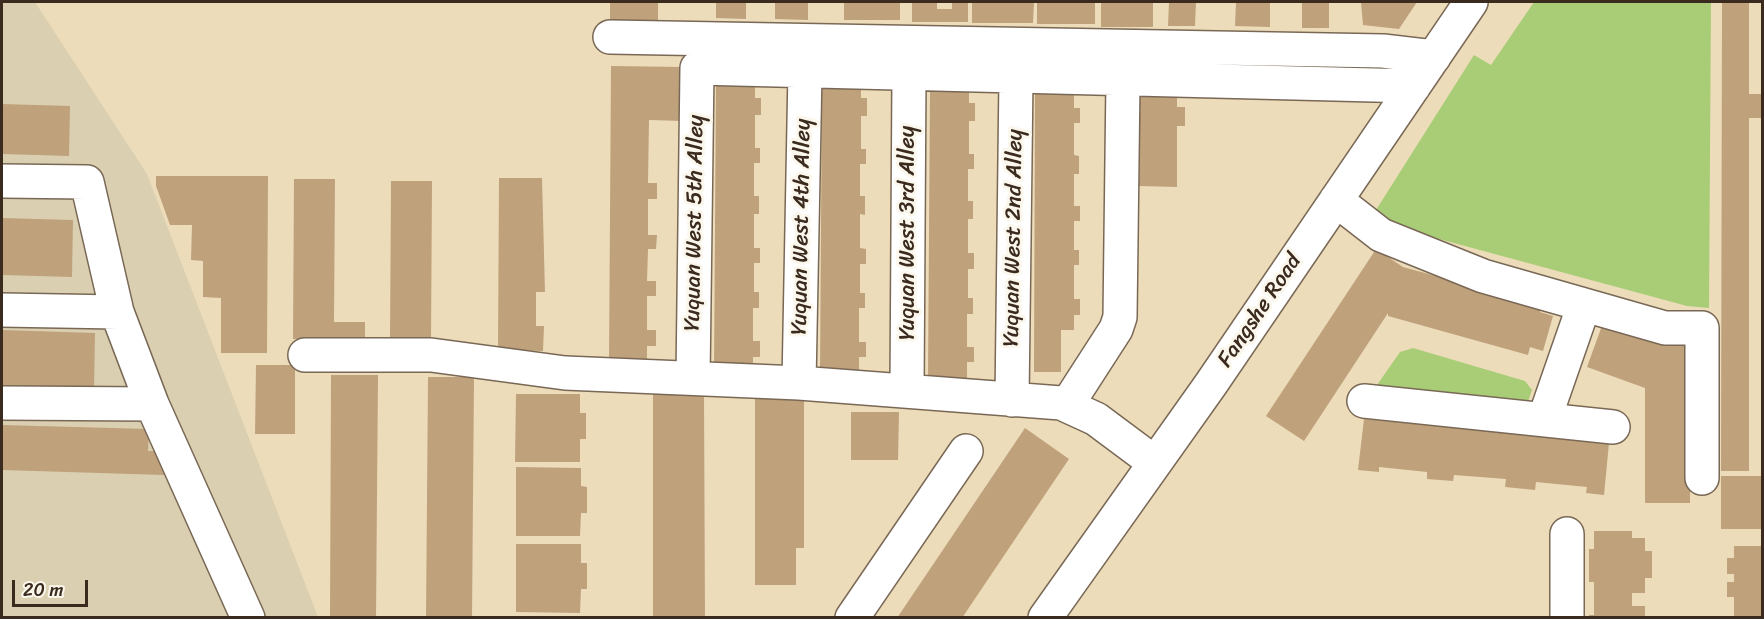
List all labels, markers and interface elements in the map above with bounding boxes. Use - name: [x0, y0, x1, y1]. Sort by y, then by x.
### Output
- street label: Yuquan West 5th Alley: [680, 115, 710, 331]
- street label: Yuquan West 4th Alley: [787, 118, 817, 336]
- street label: Yuquan West 3rd Alley: [895, 126, 921, 340]
- street label: Yuquan West 2nd Alley: [999, 129, 1029, 347]
- street label: Fangshe Road: [1213, 249, 1307, 373]
- scale bar: [15, 568, 92, 606]
- text: 20 m: [23, 574, 63, 606]

